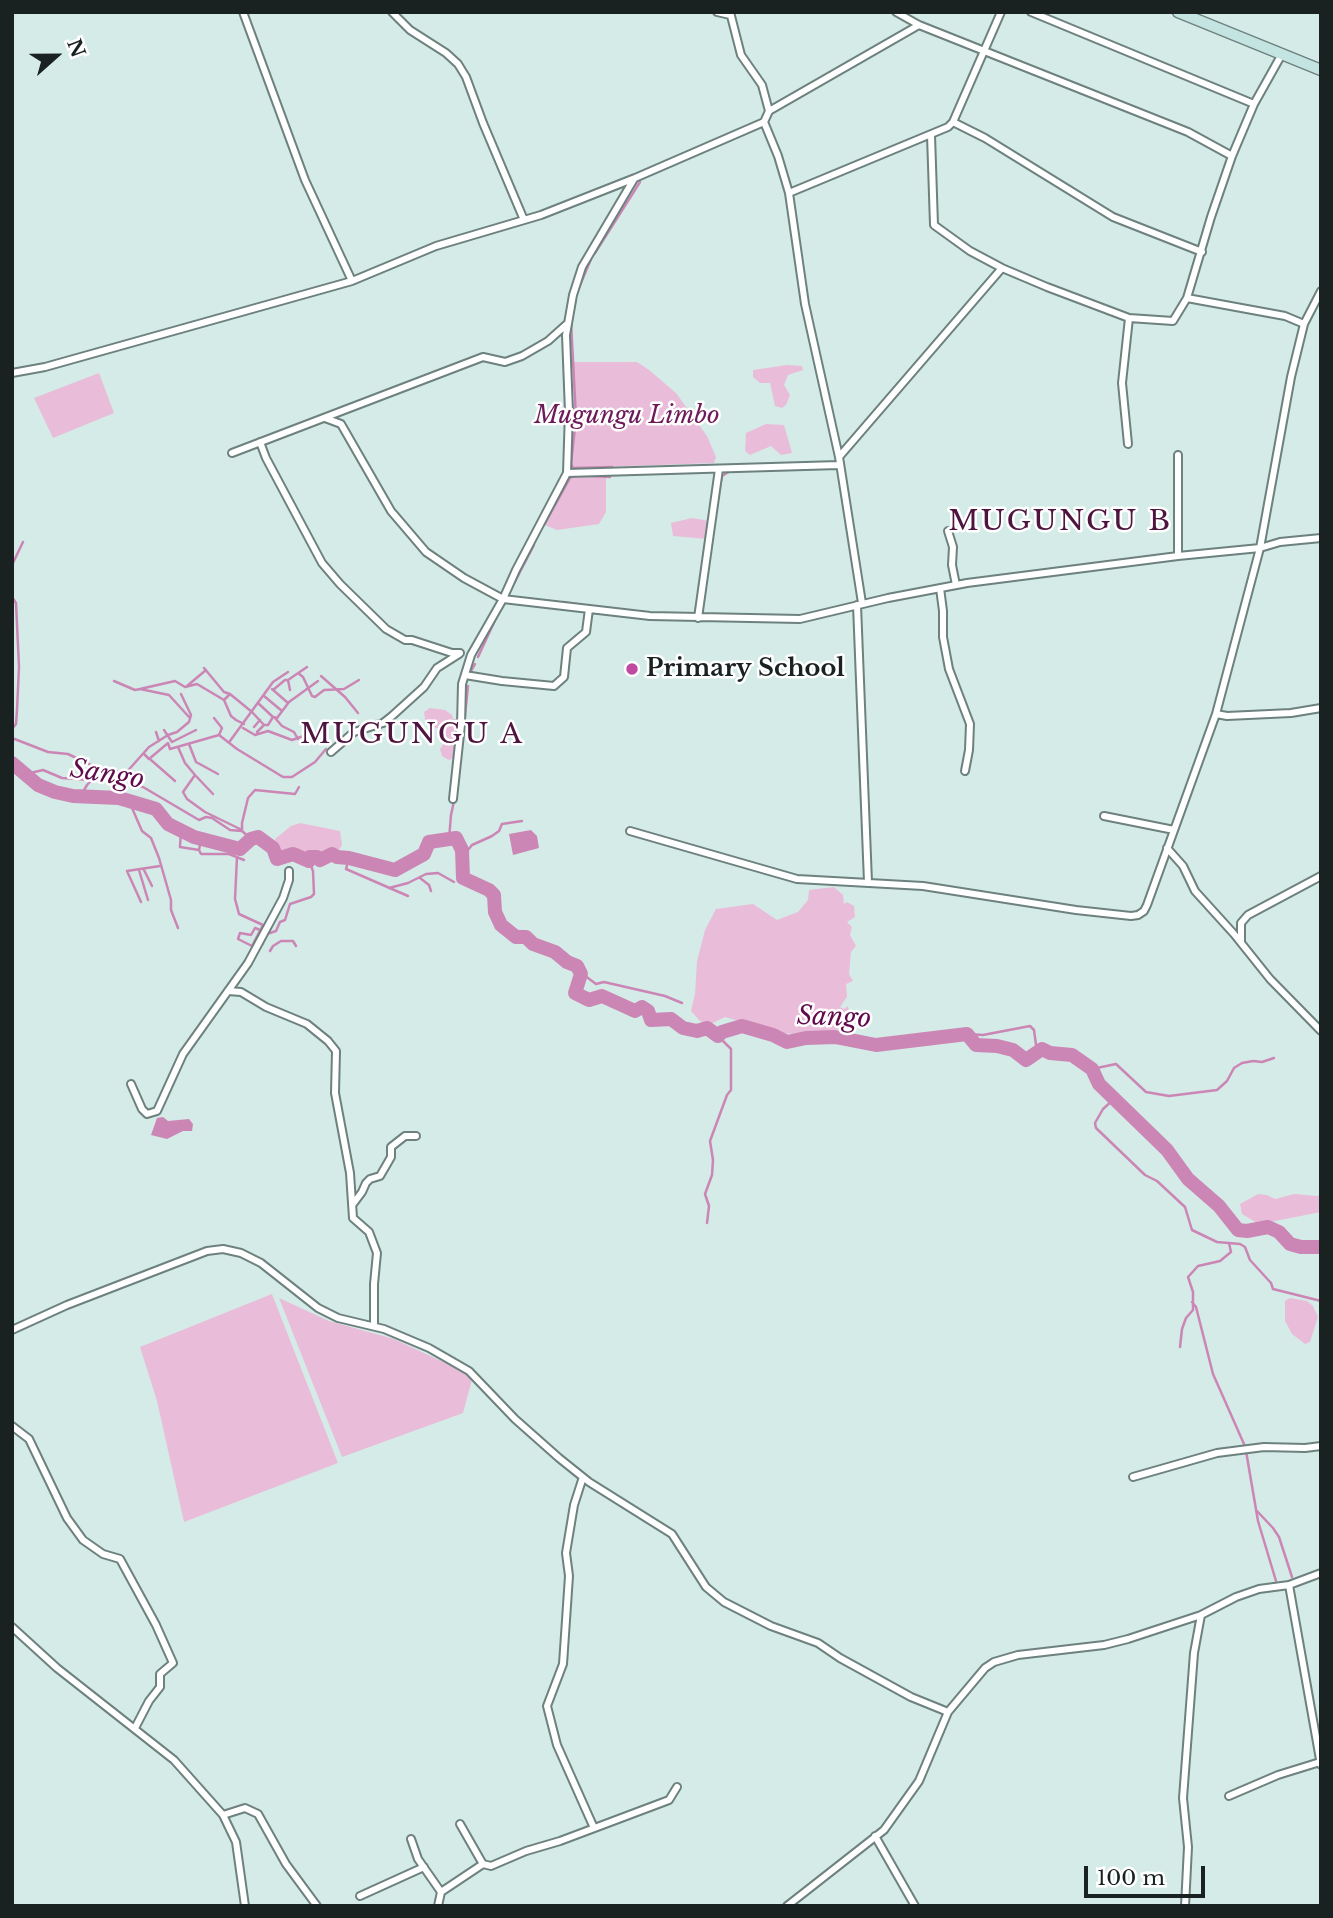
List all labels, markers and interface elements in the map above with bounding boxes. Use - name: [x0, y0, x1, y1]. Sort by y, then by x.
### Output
- north arrow: [21, 21, 91, 91]
- text: N: [62, 36, 90, 61]
- park label: Mugungu Limbo: [534, 402, 720, 430]
- district label: MUGUNGU B: [949, 505, 1171, 539]
- place label: Primary School: [646, 655, 845, 683]
- marker: Primary School: [624, 661, 640, 677]
- district label: MUGUNGU A: [301, 718, 523, 752]
- water label: Sango: [68, 754, 146, 796]
- water label: Sango: [796, 1001, 872, 1035]
- scale bar: [1088, 1852, 1209, 1896]
- text: 100 m: [1097, 1865, 1165, 1891]

